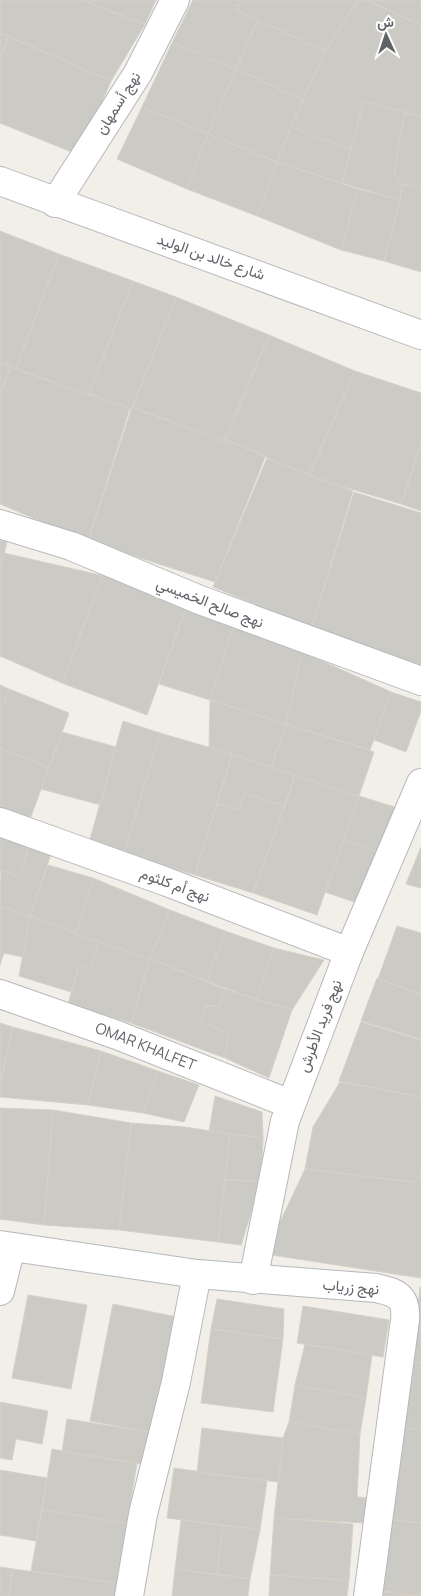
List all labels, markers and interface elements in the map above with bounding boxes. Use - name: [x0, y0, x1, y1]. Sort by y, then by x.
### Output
- north arrow: [361, 10, 411, 60]
- text: ش: [376, 12, 394, 31]
- street label: نهج أسمهان: [90, 67, 146, 139]
- street label: شارع خالد بن الوليد: [154, 228, 268, 286]
- street label: نهج صالح الخميسي: [152, 572, 267, 636]
- street label: نهج أم كلثوم: [137, 862, 213, 908]
- street label: نهج فريد الأطرش: [292, 977, 348, 1075]
- street label: OMAR KHALFET: [93, 1017, 200, 1076]
- street label: نهج زرياب: [322, 1274, 380, 1300]

